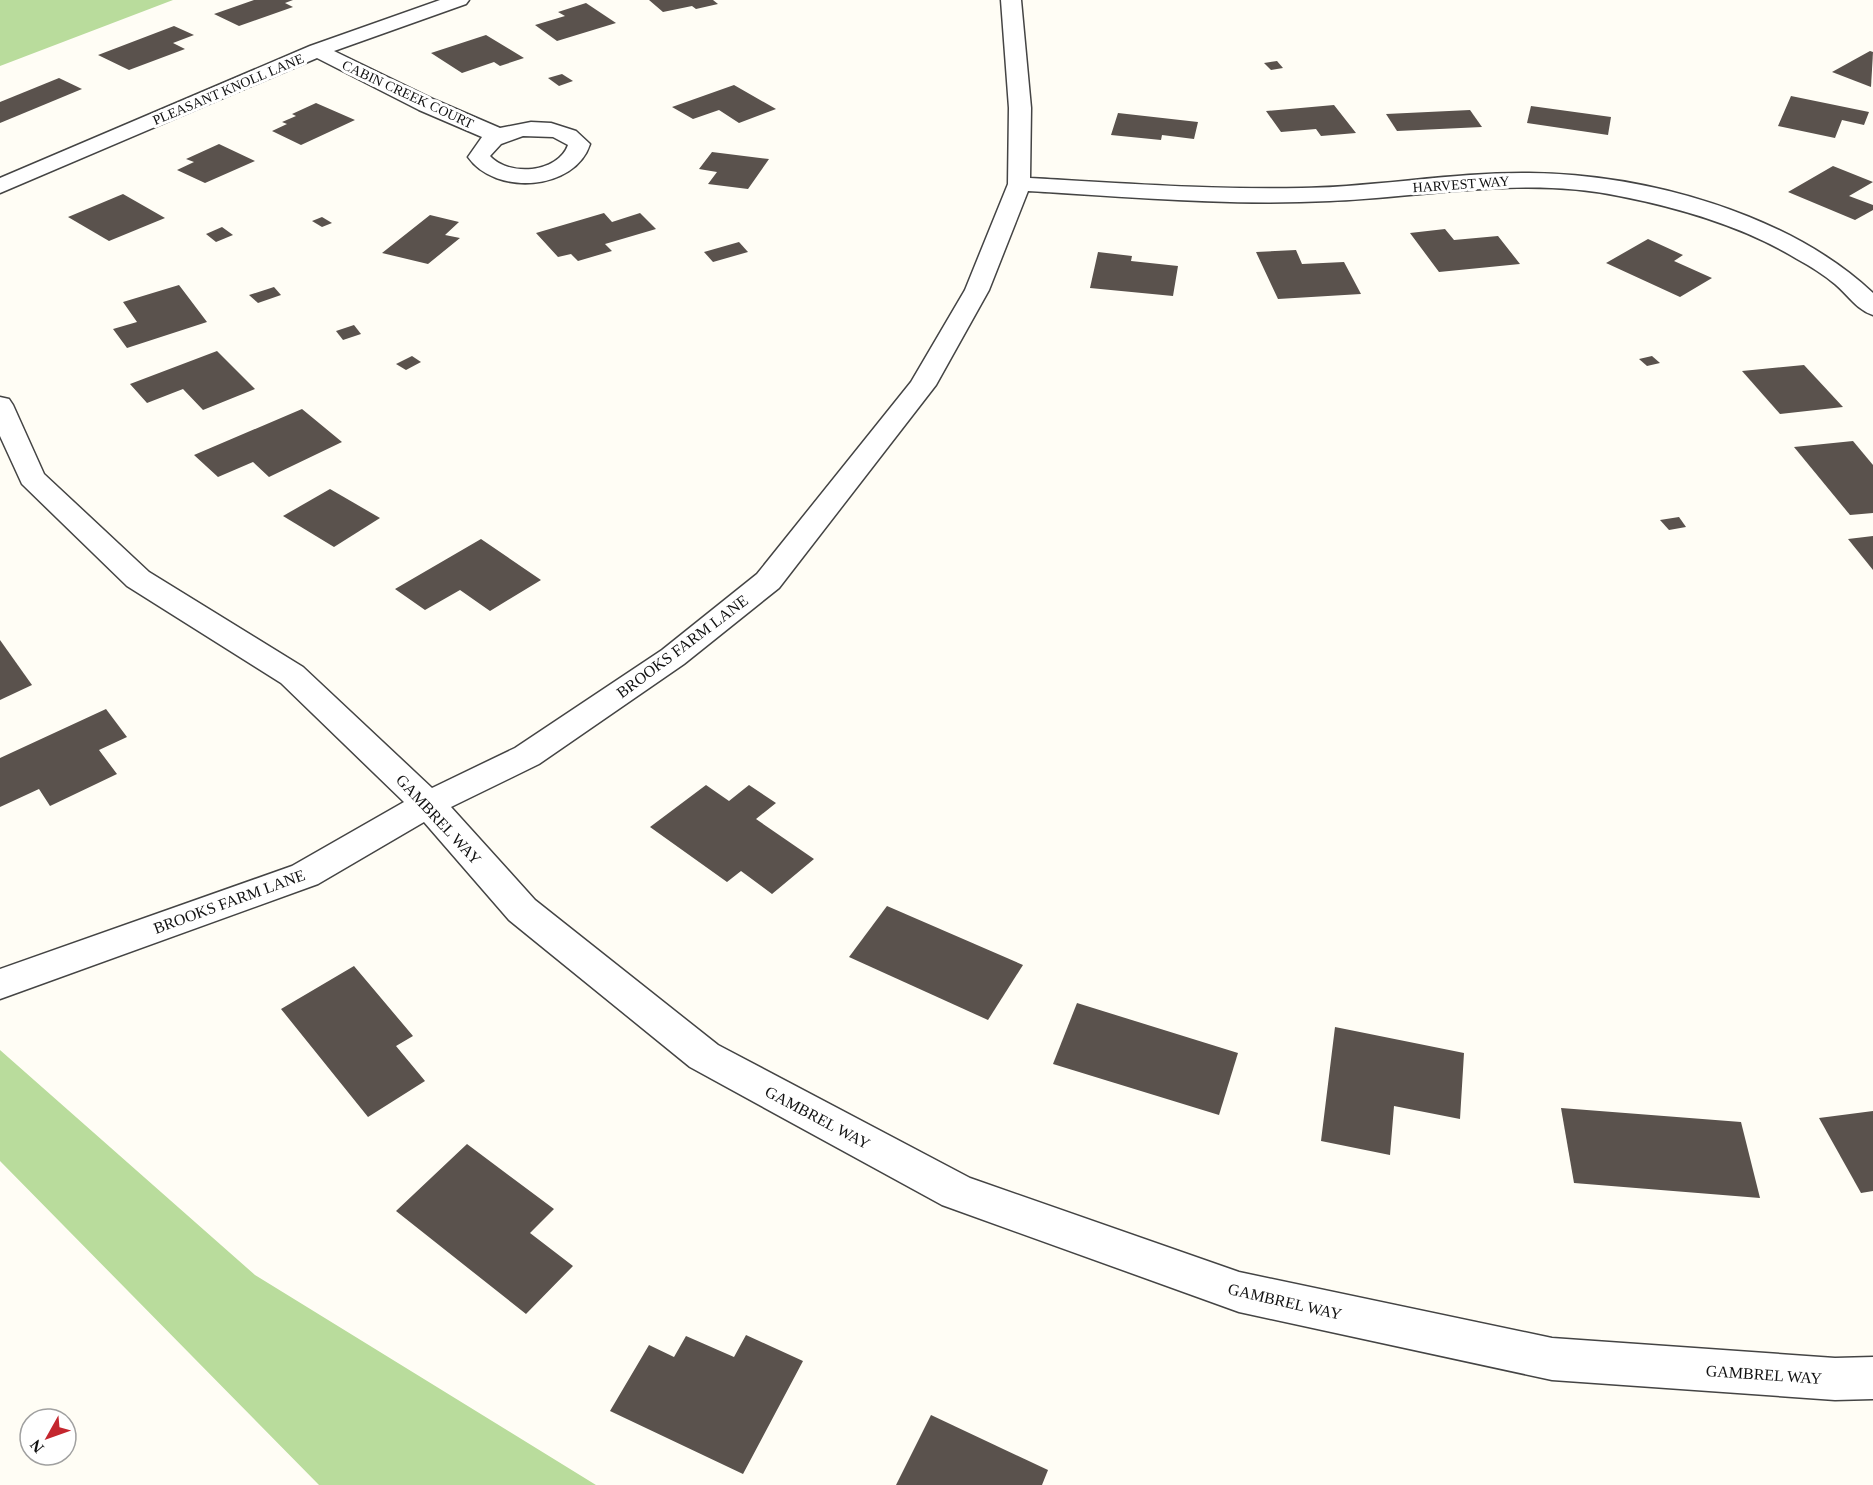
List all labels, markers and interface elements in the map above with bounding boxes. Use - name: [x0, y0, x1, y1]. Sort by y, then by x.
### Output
- street label: PLEASANT KNOLL LANE: [150, 51, 306, 128]
- street label: CABIN CREEK COURT: [340, 57, 476, 132]
- street label: HARVEST WAY: [1412, 174, 1510, 195]
- street label: BROOKS FARM LANE: [613, 592, 751, 701]
- street label: GAMBREL WAY: [393, 771, 485, 868]
- street label: BROOKS FARM LANE: [151, 866, 307, 937]
- street label: GAMBREL WAY: [762, 1083, 873, 1152]
- street label: GAMBREL WAY: [1226, 1280, 1344, 1323]
- street label: GAMBREL WAY: [1705, 1362, 1823, 1387]
- north arrow: [18, 1407, 78, 1467]
- text: N: [26, 1436, 47, 1456]

